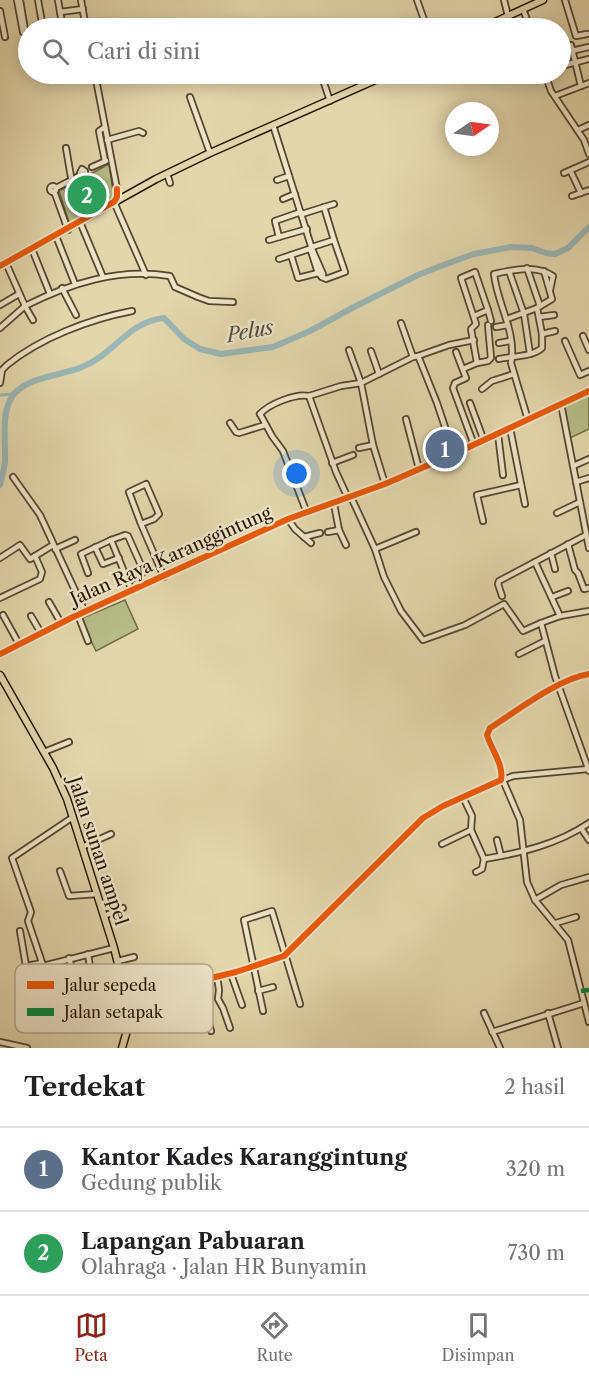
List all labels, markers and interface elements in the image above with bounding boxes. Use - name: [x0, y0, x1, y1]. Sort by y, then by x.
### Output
- search box: [18, 18, 571, 84]
- icon: search: [39, 35, 72, 68]
- text: Cari di sini: [87, 38, 200, 65]
- north arrow: [445, 102, 499, 156]
- pin: 2: [68, 172, 106, 218]
- water label: Pelus: [222, 315, 276, 348]
- pin: 1: [426, 426, 464, 472]
- your location: [282, 459, 311, 488]
- street label: Jalan Raya Karanggintung: [64, 501, 276, 612]
- street label: Jalan sunan ampel: [63, 771, 132, 928]
- legend: [15, 964, 213, 1033]
- text: Jalur sepeda: [61, 975, 157, 995]
- text: Jalan setapak: [61, 1002, 164, 1022]
- text: Terdekat: [24, 1071, 145, 1103]
- text: 2 hasil: [504, 1075, 565, 1099]
- text: Kantor Kades Karanggintung: [81, 1144, 407, 1171]
- text: 1: [39, 1157, 48, 1181]
- text: 320 m: [506, 1157, 565, 1181]
- text: Gedung publik: [81, 1171, 222, 1195]
- text: Lapangan Pabuaran: [81, 1228, 305, 1255]
- text: 2: [38, 1241, 49, 1265]
- text: 730 m: [508, 1241, 565, 1265]
- text: Olahraga · Jalan HR Bunyamin: [81, 1255, 367, 1279]
- tab: Peta: [74, 1309, 108, 1365]
- tab: Rute: [257, 1309, 293, 1365]
- tab: Disimpan: [442, 1309, 515, 1365]

